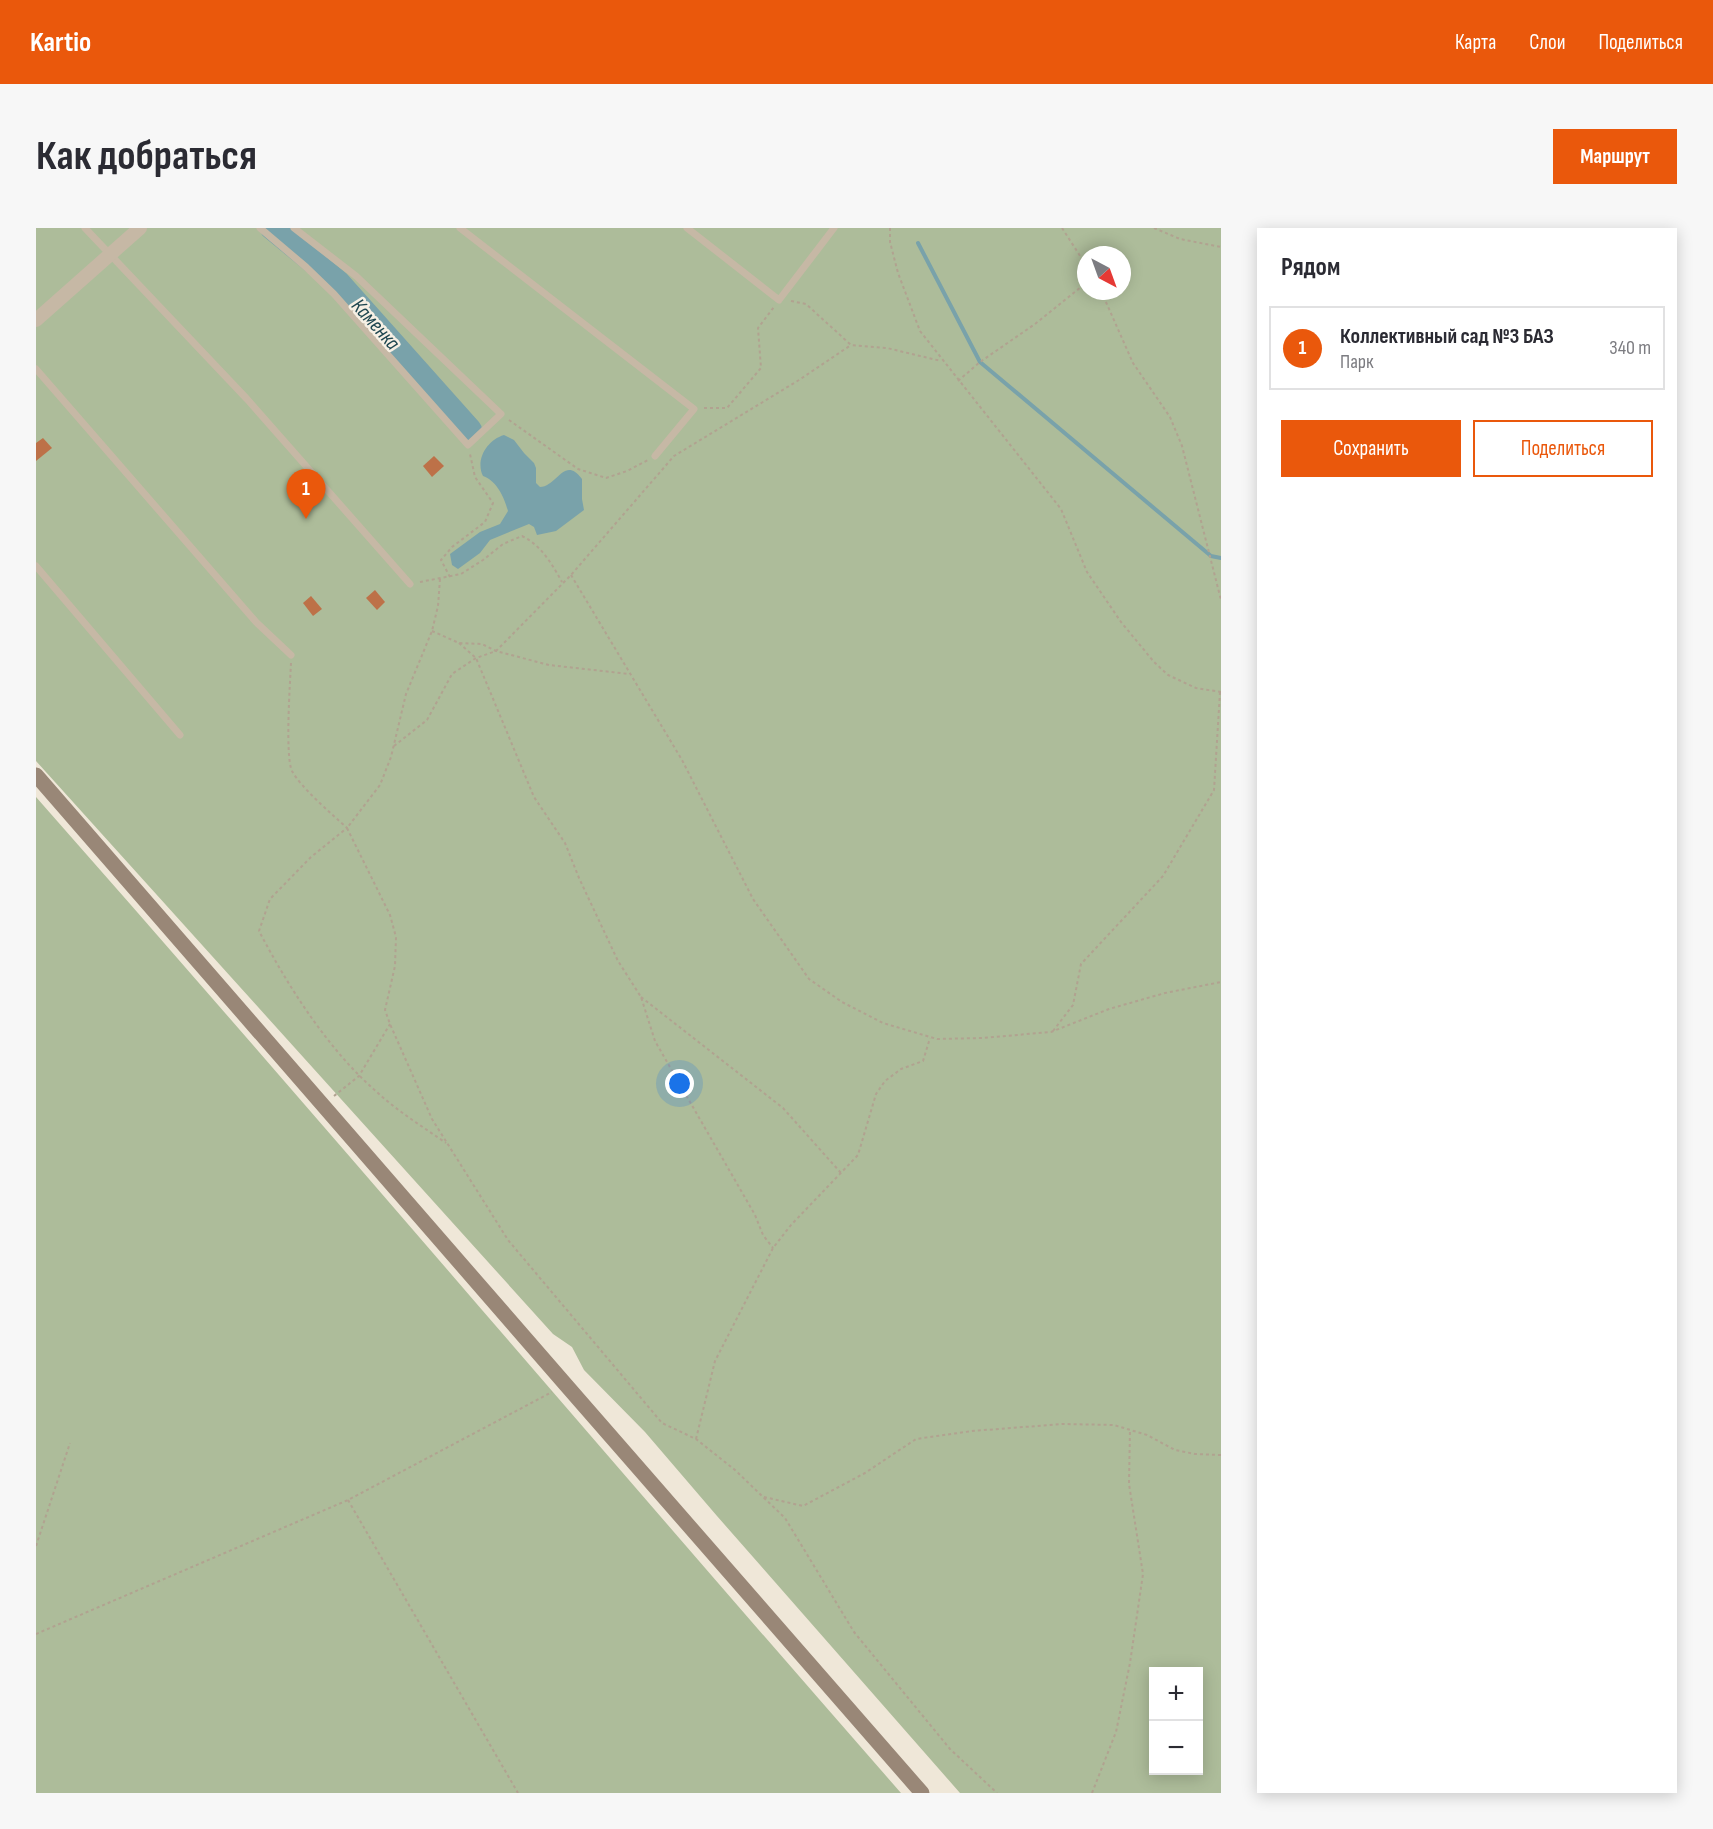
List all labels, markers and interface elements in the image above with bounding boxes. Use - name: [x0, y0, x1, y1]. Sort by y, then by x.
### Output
- text: Kartio: [30, 26, 91, 59]
- text: Карта: [1455, 30, 1496, 55]
- text: Слои: [1529, 30, 1565, 55]
- text: Поделиться: [1598, 30, 1683, 55]
- button: Маршрут: [1553, 129, 1677, 184]
- text: Как добраться: [36, 131, 257, 182]
- north arrow: [1077, 246, 1131, 300]
- text: Рядом: [1281, 252, 1340, 283]
- water label: Каменка: [346, 293, 406, 356]
- text: Коллективный сад №3 БАЗ: [1340, 323, 1554, 350]
- text: 1: [1299, 336, 1306, 360]
- text: 340 m: [1609, 336, 1651, 360]
- text: Парк: [1340, 350, 1374, 374]
- button: Сохранить: [1281, 420, 1461, 477]
- button: Поделиться: [1473, 420, 1653, 477]
- pin: 1: [286, 470, 326, 519]
- your location: [665, 1069, 694, 1098]
- map controls: [1149, 1667, 1203, 1775]
- button: +: [1149, 1667, 1203, 1721]
- button: −: [1149, 1721, 1203, 1775]

